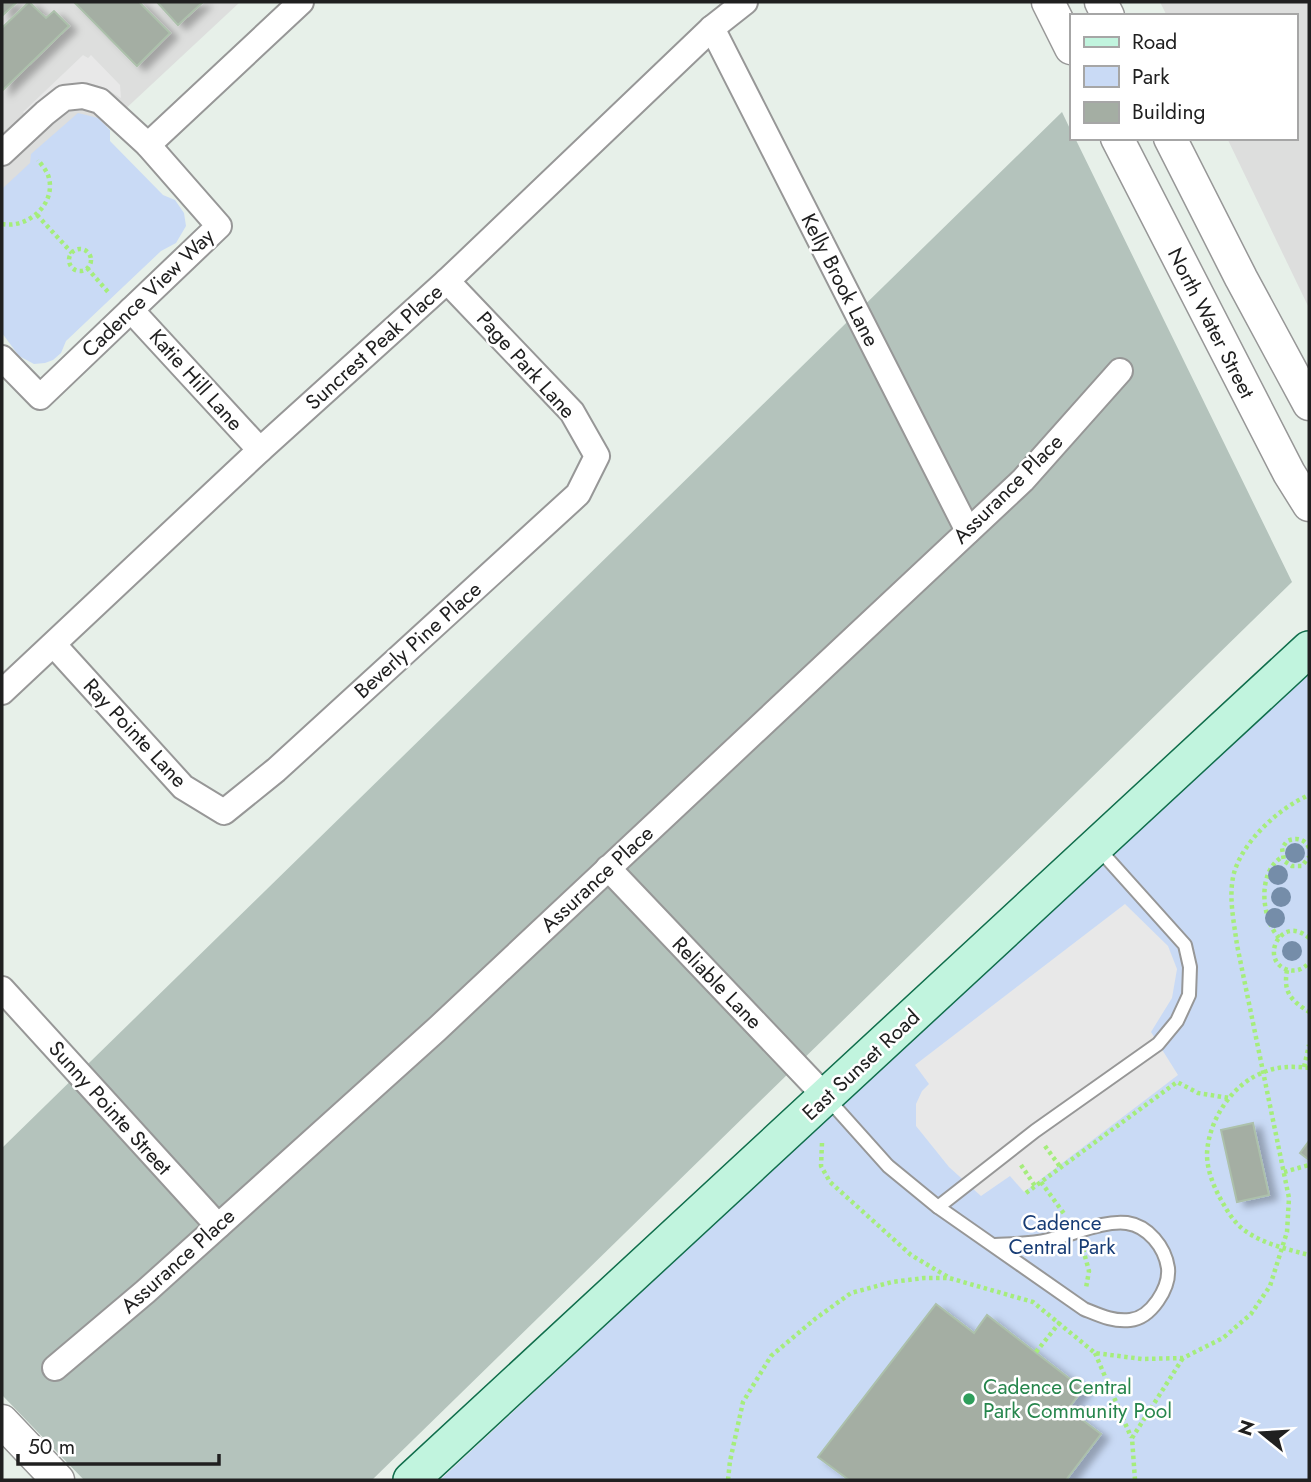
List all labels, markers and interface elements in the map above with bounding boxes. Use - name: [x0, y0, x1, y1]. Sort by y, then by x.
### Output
- legend: [1070, 14, 1297, 140]
- text: Road: [1132, 27, 1177, 57]
- text: Park: [1132, 62, 1170, 92]
- text: Building: [1132, 97, 1205, 127]
- street label: Kelly Brook Lane: [794, 208, 887, 352]
- street label: Cadence View Way: [75, 221, 221, 364]
- street label: North Water Street: [1160, 242, 1262, 404]
- street label: Suncrest Peak Place: [299, 277, 449, 417]
- street label: Page Park Lane: [470, 305, 582, 425]
- street label: Katie Hill Lane: [142, 323, 250, 438]
- street label: Assurance Place: [946, 427, 1070, 551]
- street label: Beverly Pine Place: [348, 575, 488, 705]
- street label: Ray Pointe Lane: [76, 672, 194, 794]
- street label: Assurance Place: [534, 819, 660, 939]
- street label: Reliable Lane: [665, 930, 769, 1036]
- street label: East Sunset Road: [796, 1003, 926, 1127]
- street label: Sunny Pointe Street: [42, 1034, 178, 1182]
- street label: Assurance Place: [114, 1201, 242, 1321]
- park label: Cadence Central Park: [1008, 1208, 1116, 1262]
- place label: Cadence Central Park Community Pool: [983, 1372, 1172, 1426]
- marker: Cadence Central Park Community Pool: [961, 1391, 977, 1407]
- north arrow: [1227, 1398, 1297, 1468]
- text: N: [1231, 1417, 1261, 1439]
- scale bar: [18, 1422, 219, 1466]
- text: 50 m: [28, 1432, 75, 1462]

